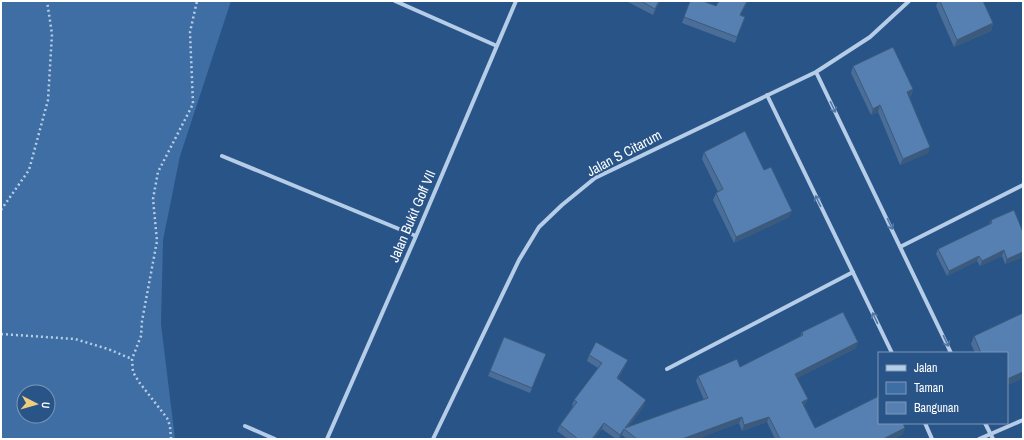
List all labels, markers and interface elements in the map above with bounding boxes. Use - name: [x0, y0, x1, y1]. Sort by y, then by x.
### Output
- one-way arrow: [830, 101, 837, 113]
- street label: Jalan S Citarum: [583, 126, 665, 180]
- street label: Jalan Bukit Golf VII: [385, 167, 439, 265]
- one-way arrow: [814, 195, 821, 207]
- one-way arrow: [886, 218, 894, 230]
- one-way arrow: [871, 312, 878, 324]
- one-way arrow: [943, 335, 950, 347]
- legend: [878, 352, 1008, 424]
- text: Jalan: [914, 360, 938, 376]
- text: Taman: [914, 380, 944, 396]
- north arrow: [16, 384, 56, 424]
- text: Bangunan: [914, 400, 959, 416]
- text: U: [39, 401, 53, 409]

